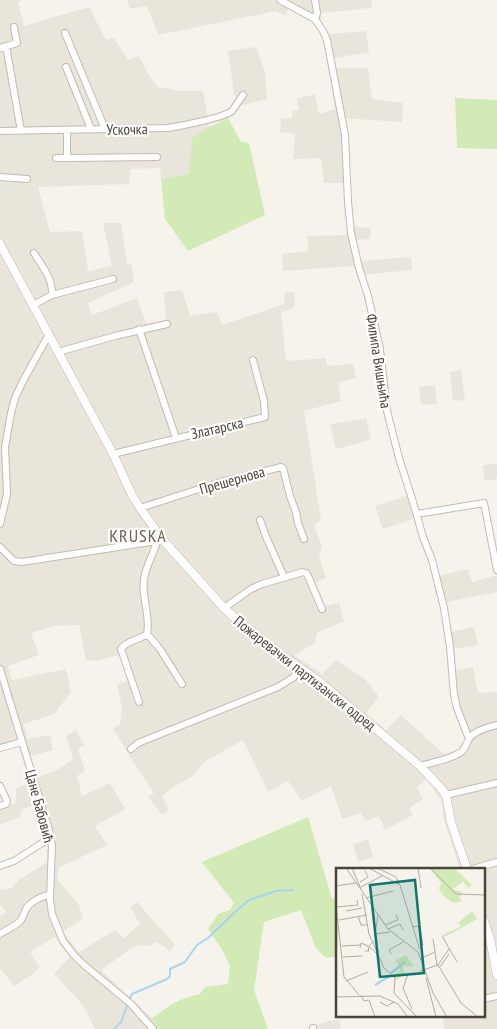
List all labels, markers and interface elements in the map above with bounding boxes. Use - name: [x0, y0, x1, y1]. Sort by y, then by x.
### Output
- street label: Ускочка: [106, 119, 148, 139]
- street label: Филипа Вишњића: [362, 312, 396, 410]
- street label: Златарска: [189, 413, 245, 443]
- street label: Прешернова: [197, 462, 267, 498]
- district label: KRUSKA: [109, 524, 167, 547]
- street label: Пожаревачки партизански одред: [230, 611, 380, 735]
- street label: Цане Бабовић: [21, 767, 59, 845]
- inset map: [336, 868, 484, 1016]

